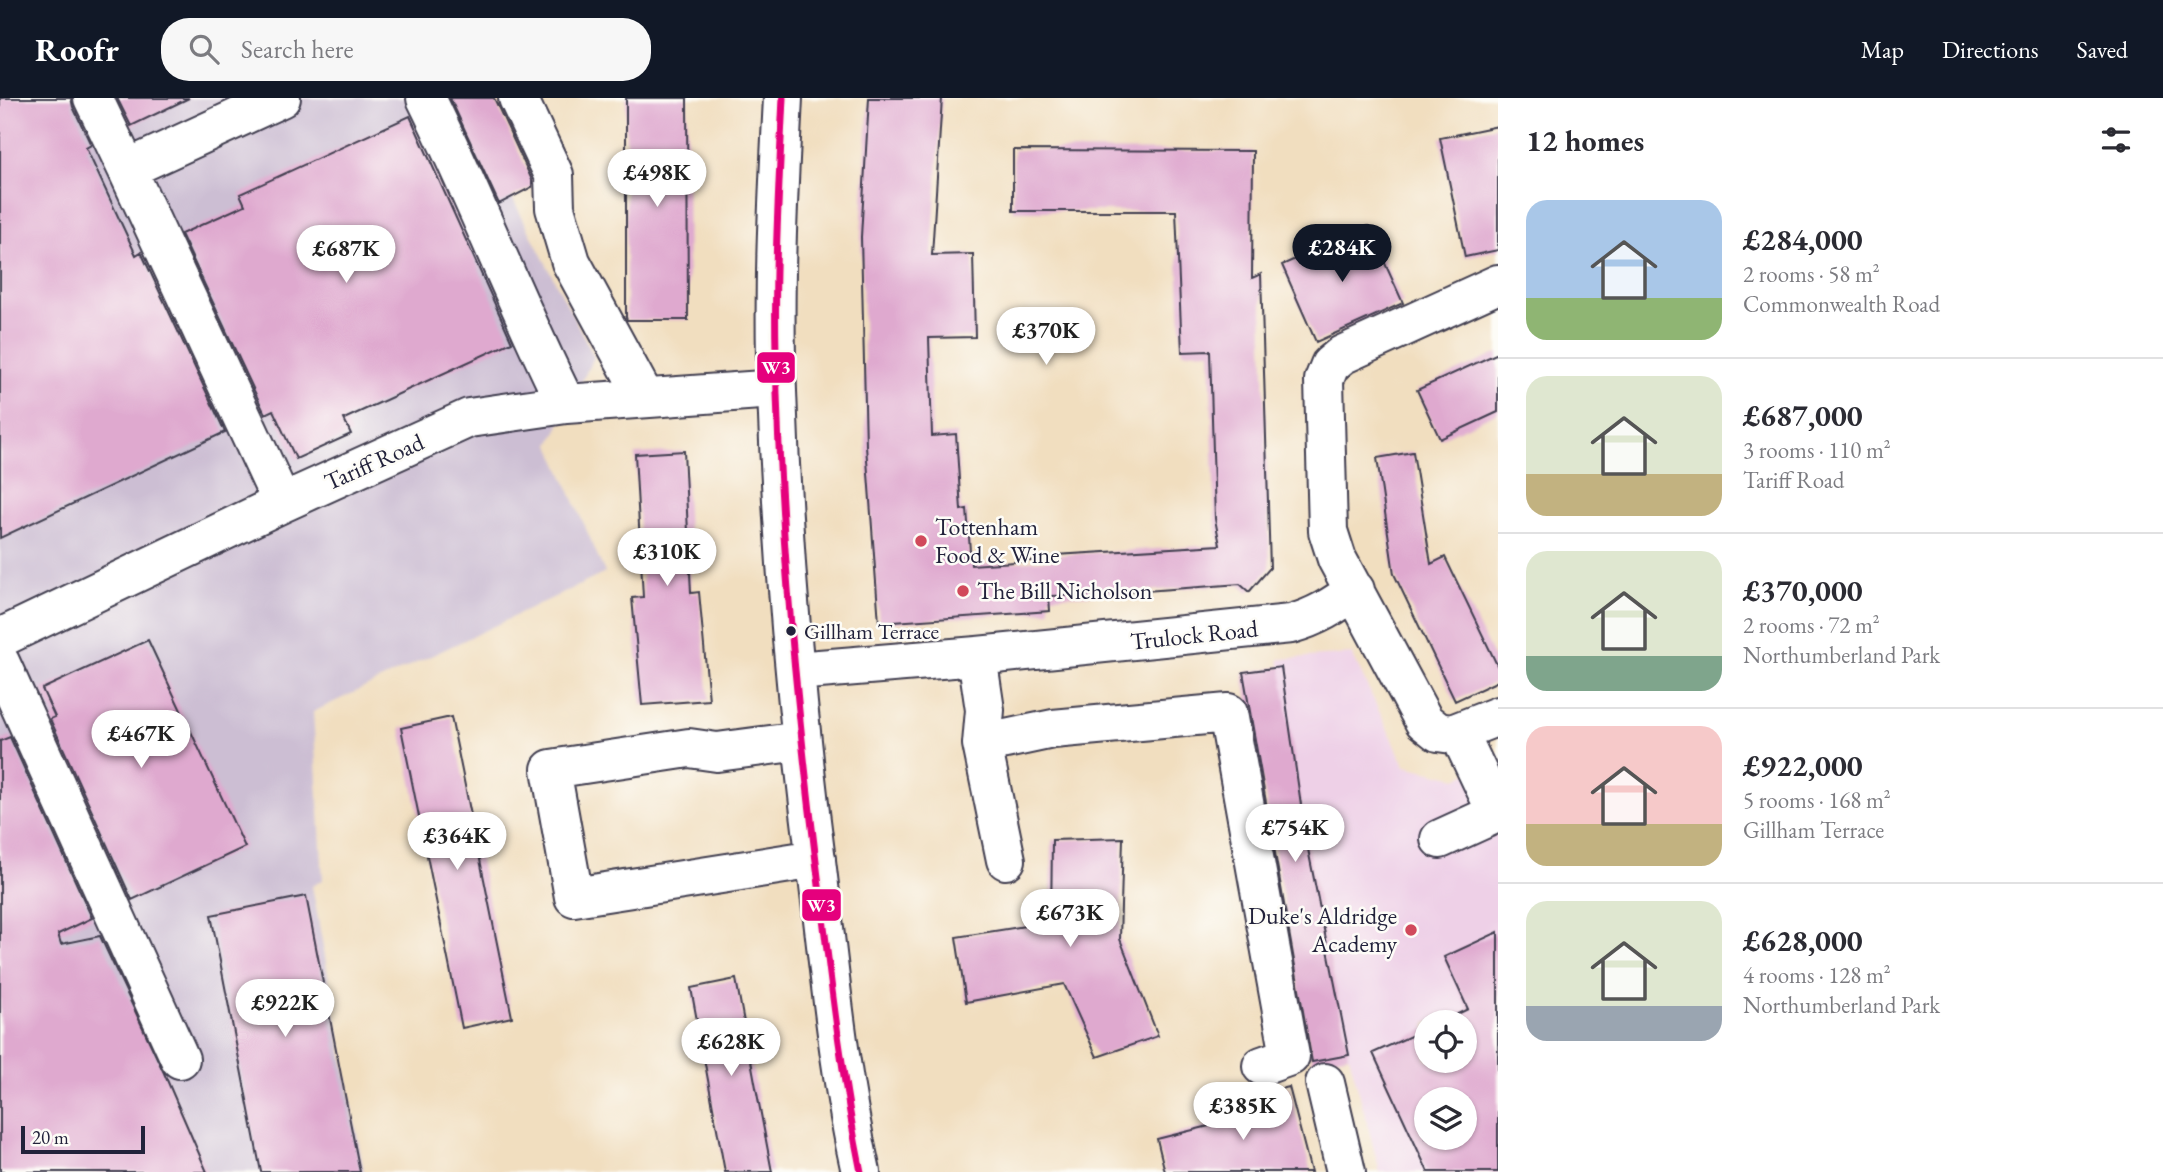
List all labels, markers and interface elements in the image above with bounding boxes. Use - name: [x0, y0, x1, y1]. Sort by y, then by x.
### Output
- search box: [161, 18, 651, 81]
- text: Roofr: [35, 28, 119, 71]
- icon: search: [185, 30, 223, 68]
- text: Search here: [241, 32, 354, 66]
- text: Map: [1861, 34, 1904, 65]
- text: Directions: [1942, 34, 2039, 65]
- text: Saved: [2077, 34, 2128, 65]
- text: 12 homes: [1526, 121, 1644, 160]
- icon: filters: [2097, 121, 2135, 159]
- pin: £498K: [608, 150, 706, 209]
- text: £498K: [623, 157, 691, 187]
- text: £284,000: [1743, 220, 1863, 259]
- pin: £284K: [1293, 225, 1391, 284]
- pin: £687K: [297, 226, 395, 285]
- icon: home: [1582, 228, 1666, 312]
- text: £284K: [1308, 232, 1376, 262]
- text: £687K: [312, 233, 380, 263]
- text: 2 rooms · 58 m²: [1743, 259, 1880, 289]
- text: Commonwealth Road: [1743, 289, 1940, 319]
- pin: £370K: [997, 308, 1095, 367]
- text: £370K: [1012, 315, 1080, 345]
- line badge: W3: [756, 351, 796, 384]
- text: W3: [761, 355, 791, 380]
- text: £687,000: [1743, 396, 1863, 435]
- icon: home: [1582, 404, 1666, 488]
- street label: Tariff Road: [319, 426, 429, 497]
- text: 3 rooms · 110 m²: [1743, 435, 1891, 465]
- text: Tariff Road: [1743, 465, 1844, 495]
- place label: Tottenham Food & Wine: [935, 511, 1060, 570]
- pin: £310K: [618, 528, 716, 588]
- marker: Tottenham Food & Wine: [913, 533, 929, 549]
- text: £310K: [633, 536, 701, 566]
- text: £370,000: [1743, 571, 1863, 610]
- place label: The Bill Nicholson: [977, 575, 1153, 606]
- icon: home: [1582, 579, 1666, 663]
- marker: The Bill Nicholson: [955, 583, 971, 599]
- text: 2 rooms · 72 m²: [1743, 610, 1880, 640]
- street label: Trulock Road: [1129, 612, 1260, 657]
- place label: Gillham Terrace: [804, 617, 940, 646]
- marker: Gillham Terrace: [784, 624, 798, 638]
- text: Northumberland Park: [1743, 640, 1940, 670]
- pin: £467K: [92, 710, 190, 770]
- text: £467K: [107, 718, 175, 748]
- text: £922,000: [1743, 746, 1863, 785]
- icon: home: [1582, 754, 1666, 838]
- text: 5 rooms · 168 m²: [1743, 785, 1891, 815]
- pin: £754K: [1246, 804, 1344, 864]
- pin: £364K: [408, 812, 506, 872]
- text: £754K: [1261, 812, 1329, 842]
- text: Gillham Terrace: [1743, 815, 1884, 845]
- text: £364K: [423, 820, 491, 850]
- line badge: W3: [801, 888, 842, 922]
- pin: £673K: [1021, 890, 1119, 949]
- text: W3: [806, 893, 836, 918]
- text: £673K: [1036, 897, 1104, 927]
- place label: Duke's Aldridge Academy: [1248, 900, 1397, 959]
- text: £628,000: [1743, 921, 1863, 960]
- marker: Duke's Aldridge Academy: [1403, 922, 1419, 938]
- icon: home: [1582, 929, 1666, 1013]
- text: 4 rooms · 128 m²: [1743, 960, 1891, 990]
- pin: £922K: [236, 979, 334, 1039]
- text: £922K: [251, 987, 319, 1017]
- text: Northumberland Park: [1743, 990, 1940, 1020]
- map controls: [1414, 1010, 1477, 1150]
- button: locate: [1414, 1010, 1477, 1073]
- pin: £628K: [682, 1018, 780, 1078]
- text: £628K: [697, 1026, 765, 1056]
- pin: £385K: [1194, 1082, 1292, 1142]
- button: layers: [1414, 1087, 1477, 1150]
- text: £385K: [1209, 1090, 1277, 1120]
- scale bar: [21, 1123, 145, 1155]
- text: 20 m: [32, 1125, 69, 1150]

